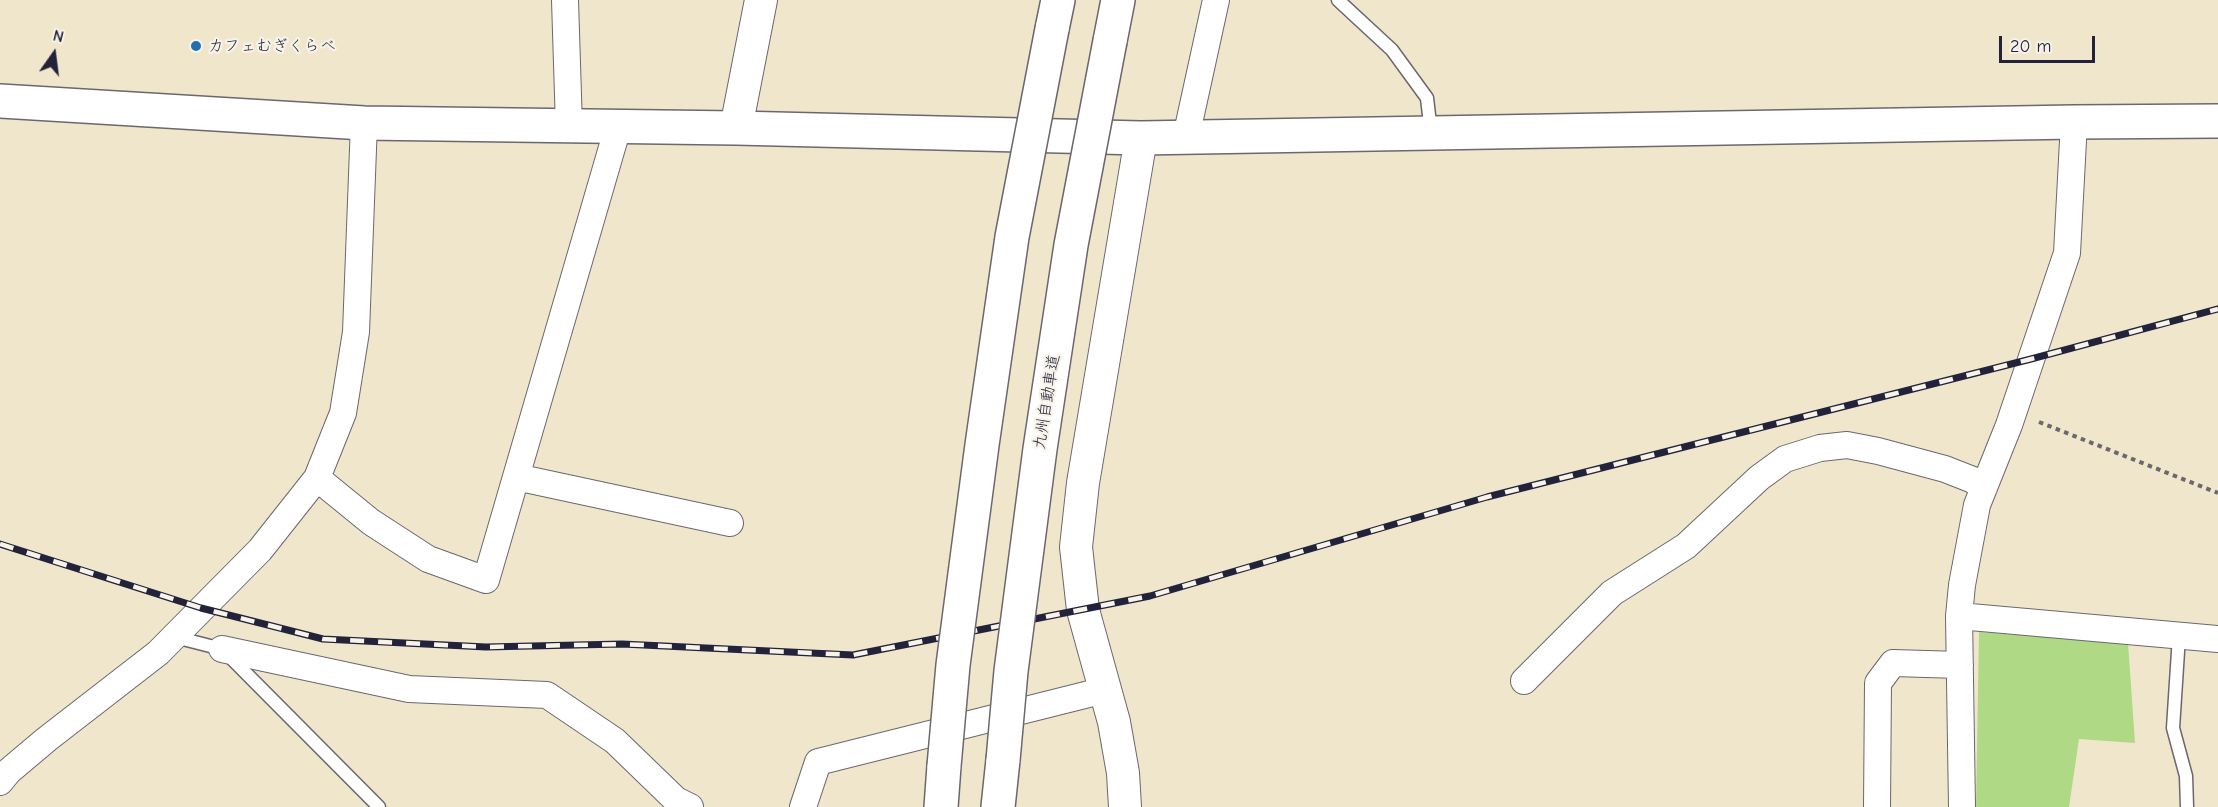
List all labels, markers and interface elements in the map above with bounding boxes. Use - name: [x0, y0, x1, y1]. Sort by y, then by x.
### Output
- north arrow: [24, 24, 84, 84]
- scale bar: [2002, 24, 2098, 62]
- text: N: [51, 27, 66, 47]
- place label: カフェむぎくらべ: [208, 36, 336, 56]
- text: 20 m: [2010, 36, 2051, 57]
- marker: カフェむぎくらべ: [189, 39, 203, 53]
- street label: 九州自動車道: [1030, 353, 1064, 451]

